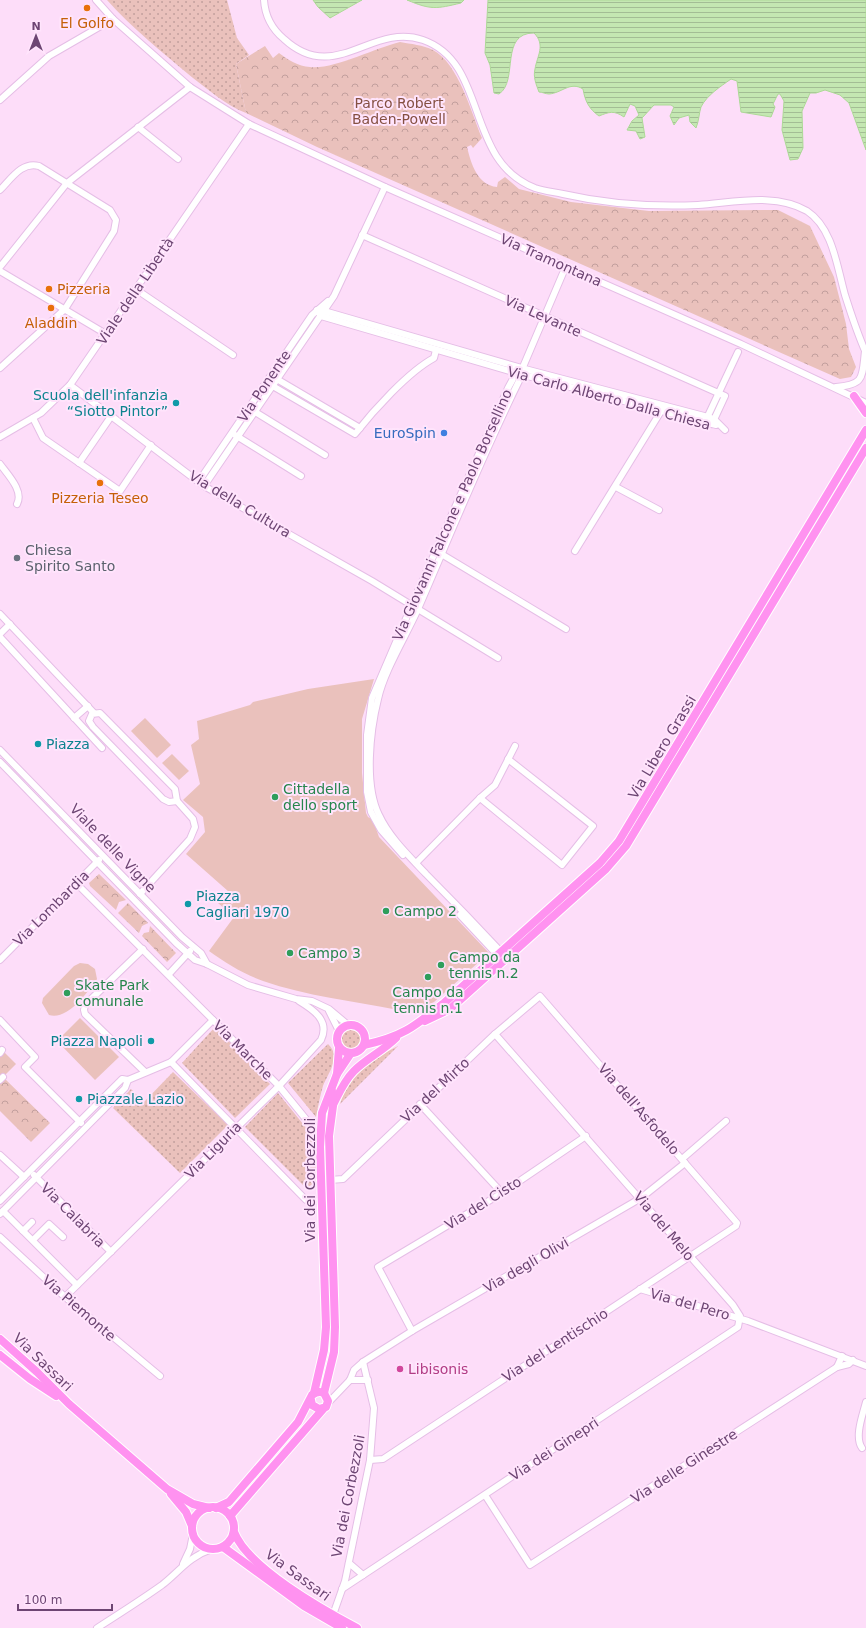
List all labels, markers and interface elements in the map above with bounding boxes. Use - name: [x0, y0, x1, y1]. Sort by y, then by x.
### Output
- marker: El Golfo: [82, 3, 92, 13]
- place label: El Golfo: [60, 15, 114, 31]
- north arrow: [16, 16, 56, 56]
- text: N: [31, 20, 41, 33]
- park label: Parco Robert Baden-Powell: [352, 95, 446, 127]
- street label: Via Tramontana: [498, 230, 604, 290]
- street label: Viale della Libertà: [93, 234, 177, 348]
- place label: Pizzeria: [57, 281, 111, 297]
- marker: Pizzeria: [44, 284, 54, 294]
- street label: Via Levante: [502, 292, 584, 340]
- marker: Aladdin: [46, 303, 56, 313]
- place label: Aladdin: [25, 315, 77, 331]
- street label: Via Ponente: [234, 347, 294, 425]
- street label: Via Carlo Alberto Dalla Chiesa: [506, 363, 712, 433]
- place label: Scuola dell'infanzia “Siotto Pintor”: [33, 387, 168, 419]
- street label: Via Giovanni Falcone e Paolo Borsellino: [389, 387, 515, 643]
- marker: Scuola dell'infanzia “Siotto Pintor”: [171, 398, 181, 408]
- place label: EuroSpin: [374, 425, 436, 441]
- marker: EuroSpin: [439, 428, 449, 438]
- street label: Via della Cultura: [186, 467, 294, 541]
- marker: Pizzeria Teseo: [95, 478, 105, 488]
- place label: Pizzeria Teseo: [51, 490, 149, 506]
- place label: Chiesa Spirito Santo: [25, 542, 115, 574]
- marker: Chiesa Spirito Santo: [12, 553, 22, 563]
- street label: Via Libero Grassi: [625, 693, 699, 801]
- place label: Piazza: [46, 736, 90, 752]
- marker: Piazza: [33, 739, 43, 749]
- place label: Cittadella dello sport: [283, 781, 358, 813]
- marker: Cittadella dello sport: [270, 792, 280, 802]
- street label: Viale delle Vigne: [67, 801, 159, 895]
- street label: Via Lombardia: [10, 867, 92, 949]
- place label: Piazza Cagliari 1970: [196, 888, 289, 920]
- marker: Piazza Cagliari 1970: [183, 899, 193, 909]
- place label: Campo 2: [394, 903, 457, 919]
- marker: Campo 2: [381, 906, 391, 916]
- place label: Campo 3: [298, 945, 361, 961]
- marker: Campo 3: [285, 948, 295, 958]
- place label: Campo da tennis n.2: [449, 949, 520, 981]
- marker: Campo da tennis n.2: [436, 960, 446, 970]
- marker: Campo da tennis n.1: [423, 972, 433, 982]
- place label: Skate Park comunale: [75, 977, 150, 1009]
- place label: Campo da tennis n.1: [392, 984, 464, 1016]
- marker: Skate Park comunale: [62, 988, 72, 998]
- street label: Via Marche: [210, 1017, 276, 1083]
- place label: Piazza Napoli: [50, 1033, 143, 1049]
- marker: Piazza Napoli: [146, 1036, 156, 1046]
- street label: Via del Mirto: [397, 1054, 473, 1126]
- street label: Via dell'Asfodelo: [595, 1060, 683, 1158]
- place label: Piazzale Lazio: [87, 1091, 184, 1107]
- marker: Piazzale Lazio: [74, 1094, 84, 1104]
- street label: Via Liguria: [181, 1118, 245, 1182]
- street label: Via dei Corbezzoli: [302, 1118, 318, 1242]
- street label: Via del Cisto: [442, 1173, 524, 1233]
- street label: Via Calabria: [38, 1180, 108, 1250]
- street label: Via del Melo: [630, 1188, 698, 1264]
- street label: Via degli Olivi: [481, 1234, 571, 1296]
- street label: Via Piemonte: [39, 1272, 119, 1344]
- street label: Via del Pero: [648, 1285, 732, 1323]
- street label: Via del Lentischio: [499, 1305, 611, 1385]
- street label: Via Sassari: [10, 1330, 76, 1394]
- place label: Libisonis: [408, 1361, 468, 1377]
- marker: Libisonis: [395, 1364, 405, 1374]
- street label: Via dei Ginepri: [507, 1414, 601, 1484]
- street label: Via delle Ginestre: [628, 1426, 740, 1506]
- street label: Via dei Corbezzoli: [328, 1433, 368, 1559]
- street label: Via Sassari: [262, 1546, 334, 1604]
- scale bar: [18, 1586, 112, 1612]
- text: 100 m: [24, 1593, 62, 1607]

